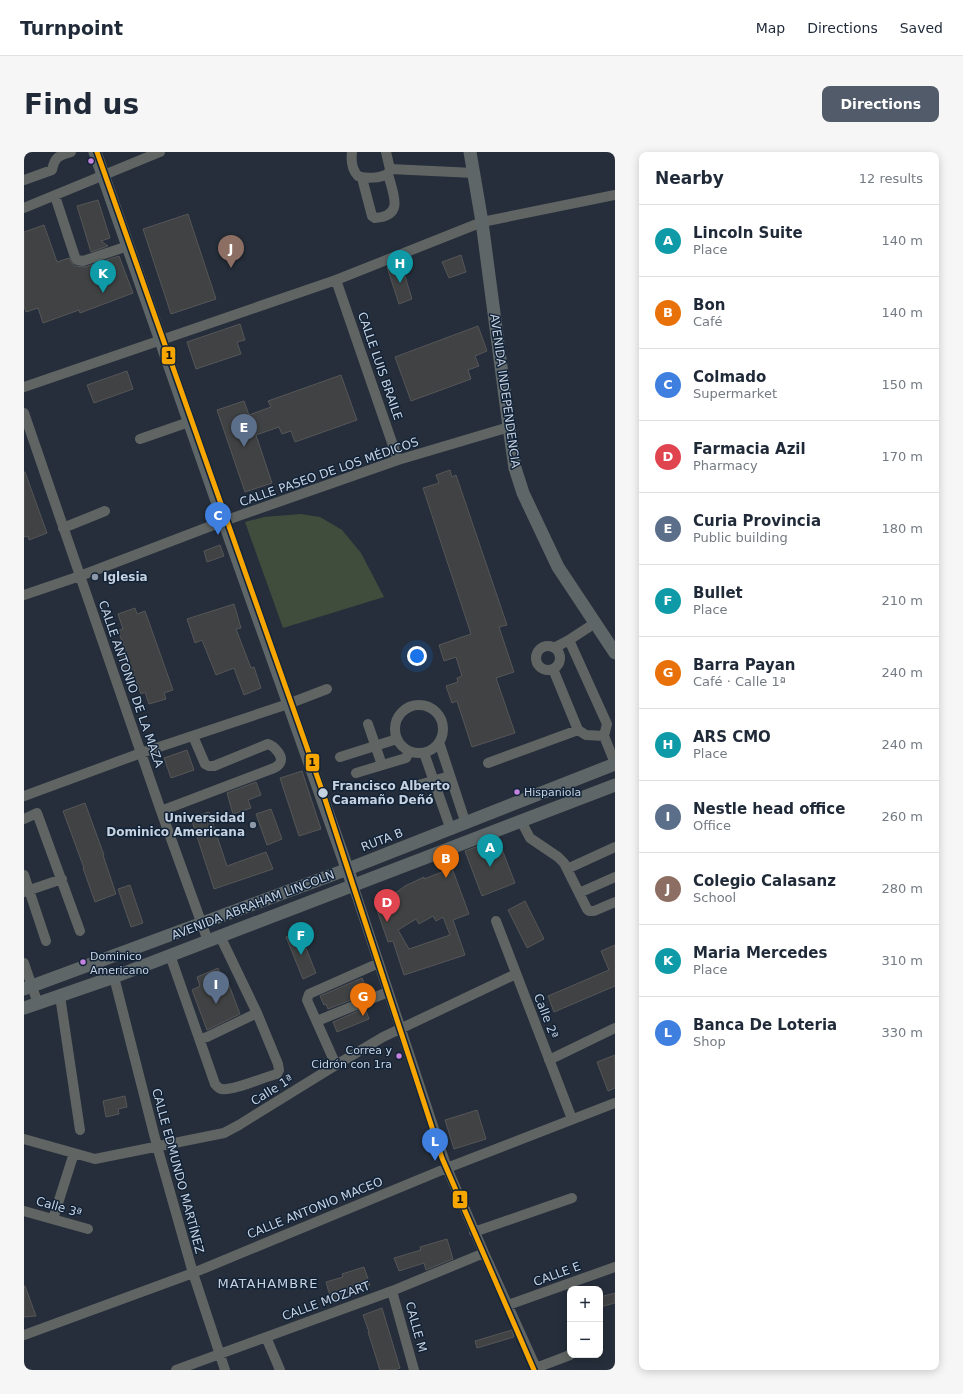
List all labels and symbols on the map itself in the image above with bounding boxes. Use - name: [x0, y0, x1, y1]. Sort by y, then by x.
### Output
- unlabelled marker: [86, 156, 96, 166]
- pin: J: [218, 235, 244, 268]
- pin: H: [387, 250, 413, 283]
- pin: K: [90, 260, 116, 293]
- street label: CALLE LUIS BRAILE: [355, 310, 405, 422]
- street label: AVENIDA INDEPENDENCIA: [487, 313, 523, 470]
- line badge: 1: [161, 346, 176, 365]
- text: 1: [165, 349, 173, 362]
- pin: E: [231, 414, 257, 447]
- street label: CALLE PASEO DE LOS MÉDICOS: [237, 434, 420, 509]
- pin: C: [205, 502, 231, 535]
- place label: Iglesia: [103, 570, 148, 584]
- marker: Iglesia: [90, 572, 100, 582]
- street label: CALLE ANTONIO DE LA MAZA: [96, 599, 166, 770]
- your location: [407, 646, 427, 666]
- line badge: 1: [305, 753, 320, 772]
- text: 1: [308, 756, 316, 769]
- place label: Francisco Alberto Caamaño Deñó: [332, 779, 450, 807]
- marker: Francisco Alberto Caamaño Deñó: [316, 786, 330, 800]
- place label: Hispaniola: [524, 786, 581, 799]
- marker: Hispaniola: [512, 787, 522, 797]
- place label: Universidad Dominico Americana: [106, 811, 245, 839]
- marker: Universidad Dominico Americana: [248, 820, 258, 830]
- street label: RUTA B: [359, 826, 405, 854]
- pin: A: [477, 834, 503, 867]
- pin: B: [433, 845, 459, 878]
- street label: AVENIDA ABRAHAM LINCOLN: [170, 867, 336, 943]
- pin: D: [374, 889, 400, 922]
- pin: F: [288, 922, 314, 955]
- place label: Dominico Americano: [90, 950, 149, 977]
- marker: Dominico Americano: [78, 957, 88, 967]
- pin: I: [203, 971, 229, 1004]
- pin: G: [350, 983, 376, 1016]
- street label: Calle 2ª: [531, 992, 561, 1040]
- place label: Correa y Cidrón con 1ra: [311, 1044, 392, 1071]
- marker: Correa y Cidrón con 1ra: [394, 1051, 404, 1061]
- street label: Calle 1ª: [248, 1072, 296, 1108]
- street label: CALLE EDMUNDO MARTÍNEZ: [149, 1087, 208, 1255]
- pin: L: [422, 1128, 448, 1161]
- street label: CALLE ANTONIO MACEO: [245, 1174, 385, 1242]
- line badge: 1: [452, 1190, 468, 1209]
- text: 1: [456, 1193, 464, 1206]
- street label: Calle 3ª: [35, 1194, 83, 1220]
- street label: CALLE E: [532, 1259, 582, 1289]
- district label: MATAHAMBRE: [218, 1276, 318, 1291]
- street label: CALLE MOZART: [280, 1278, 372, 1323]
- street label: CALLE M: [403, 1300, 429, 1354]

